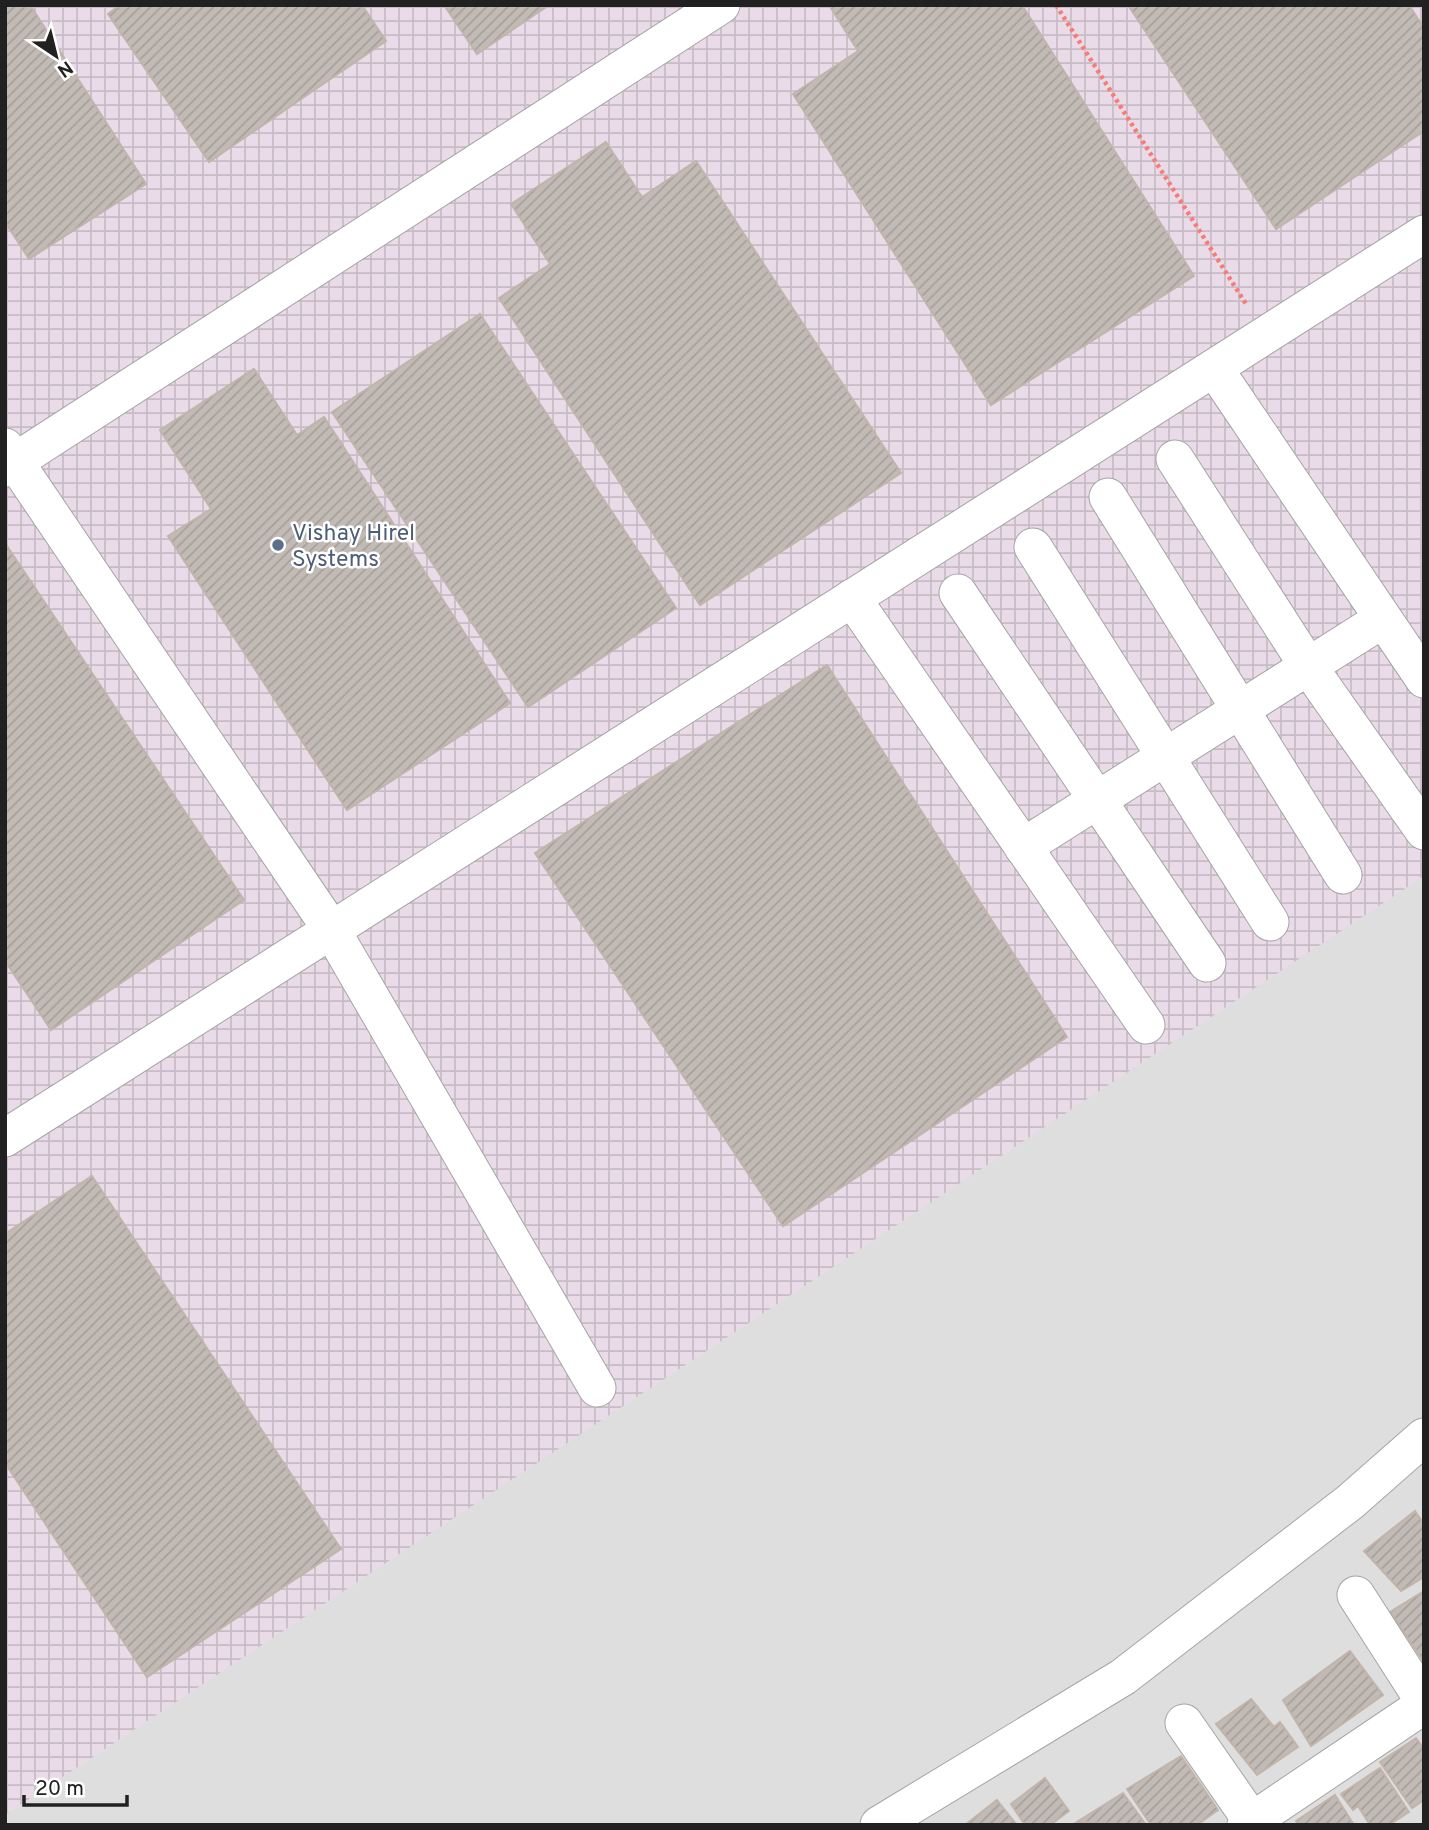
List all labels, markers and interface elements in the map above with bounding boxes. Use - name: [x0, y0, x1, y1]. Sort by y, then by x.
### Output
- north arrow: [21, 21, 91, 91]
- text: N: [52, 55, 77, 82]
- place label: Vishay Hirel Systems: [292, 520, 415, 575]
- marker: Vishay Hirel Systems: [270, 537, 286, 553]
- scale bar: [24, 1764, 128, 1808]
- text: 20 m: [35, 1776, 84, 1803]

